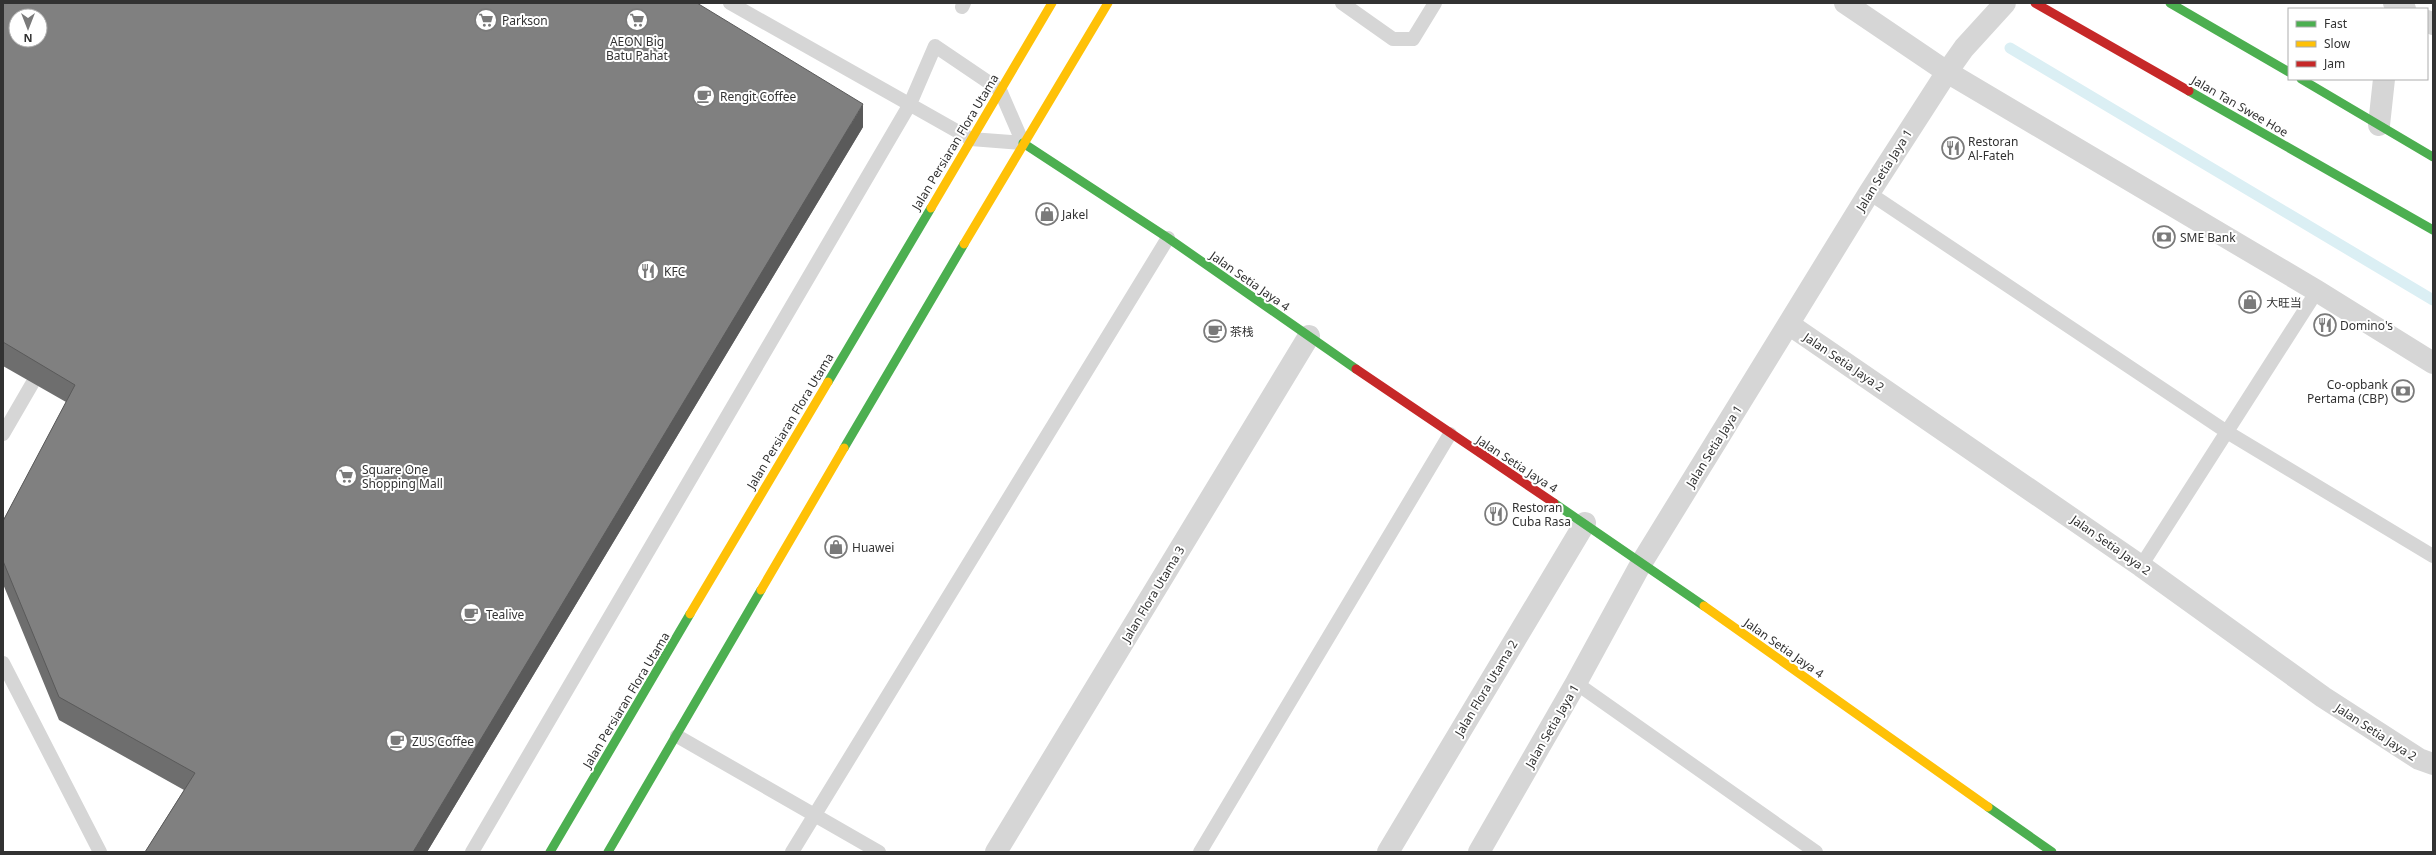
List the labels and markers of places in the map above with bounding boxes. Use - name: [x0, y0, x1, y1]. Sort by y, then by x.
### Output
- supermarket icon: Parkson: [473, 7, 499, 33]
- supermarket icon: AEON Big Batu Pahat: [624, 7, 650, 33]
- place label: Parkson: [502, 12, 548, 29]
- place label: AEON Big Batu Pahat: [606, 33, 669, 64]
- cafe icon: Rengit Coffee: [691, 83, 717, 109]
- place label: Rengit Coffee: [720, 88, 796, 105]
- place label: Restoran Al-Fateh: [1968, 133, 2018, 164]
- restaurant icon: Restoran Al-Fateh: [1940, 135, 1966, 161]
- shop icon: Jakel: [1034, 201, 1060, 227]
- place label: Jakel: [1061, 206, 1088, 223]
- bank icon: SME Bank: [2151, 224, 2177, 250]
- place label: SME Bank: [2180, 229, 2236, 246]
- restaurant icon: KFC: [635, 258, 661, 284]
- place label: KFC: [664, 263, 686, 280]
- shop icon: 大旺当: [2237, 289, 2263, 315]
- place label: 大旺当: [2266, 294, 2302, 311]
- restaurant icon: Domino's: [2312, 312, 2338, 338]
- place label: Domino's: [2340, 317, 2393, 334]
- cafe icon: 茶栈: [1202, 318, 1228, 344]
- place label: 茶栈: [1230, 323, 1254, 340]
- place label: Co-opbank Pertama (CBP): [2307, 376, 2389, 407]
- bank icon: Co-opbank Pertama (CBP): [2390, 378, 2416, 404]
- place label: Square One Shopping Mall: [362, 461, 443, 492]
- supermarket icon: Square One Shopping Mall: [333, 463, 359, 489]
- place label: Restoran Cuba Rasa: [1512, 499, 1571, 530]
- restaurant icon: Restoran Cuba Rasa: [1483, 501, 1509, 527]
- shop icon: Huawei: [823, 534, 849, 560]
- place label: Huawei: [852, 539, 894, 556]
- cafe icon: Tealive: [458, 601, 484, 627]
- place label: Tealive: [486, 606, 525, 623]
- cafe icon: ZUS Coffee: [384, 728, 410, 754]
- place label: ZUS Coffee: [412, 733, 474, 750]

